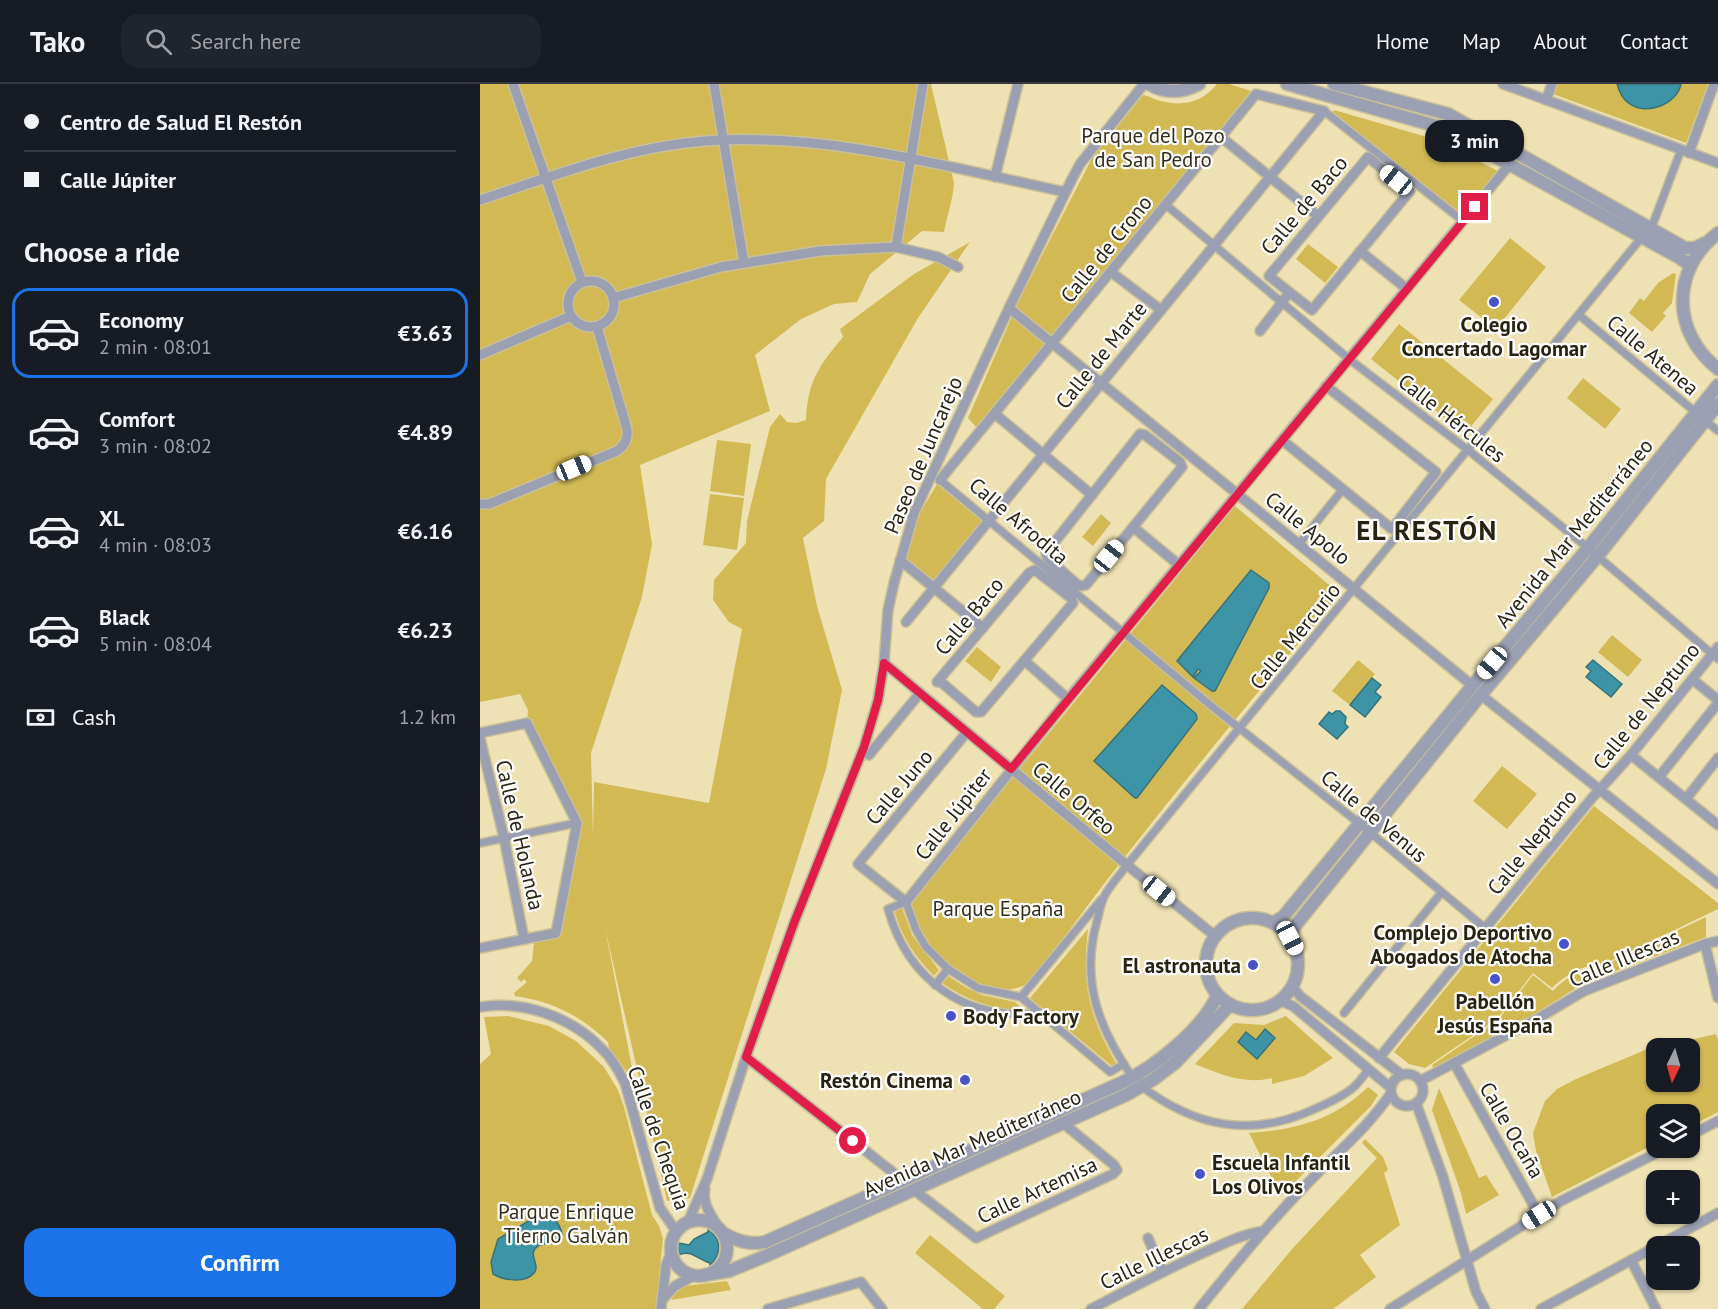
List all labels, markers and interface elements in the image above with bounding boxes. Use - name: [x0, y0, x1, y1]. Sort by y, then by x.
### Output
- search box: [121, 14, 541, 68]
- text: Tako: [30, 23, 85, 60]
- icon: search: [142, 25, 175, 58]
- text: Search here: [190, 27, 301, 55]
- text: Home: [1376, 28, 1429, 55]
- text: Map: [1462, 28, 1501, 55]
- text: About: [1534, 28, 1587, 55]
- text: Contact: [1620, 28, 1688, 55]
- text: Centro de Salud El Restón: [60, 108, 302, 136]
- callout: 3 min: [1426, 120, 1524, 162]
- park label: Parque del Pozo de San Pedro: [1081, 122, 1225, 173]
- text: 3 min: [1450, 128, 1499, 154]
- street label: Calle de Baco: [1255, 150, 1353, 260]
- car: [1376, 162, 1416, 198]
- text: Calle Júpiter: [60, 166, 176, 194]
- street label: Calle de Crono: [1054, 190, 1158, 308]
- route end: [1461, 193, 1488, 220]
- text: Choose a ride: [24, 235, 180, 269]
- marker: Colegio Concertado Lagomar: [1487, 295, 1501, 309]
- street label: Calle de Marte: [1049, 296, 1153, 414]
- icon: car: [27, 306, 81, 360]
- text: Economy: [99, 306, 183, 334]
- street label: Calle Atenea: [1601, 309, 1705, 401]
- place label: Colegio Concertado Lagomar: [1401, 311, 1587, 362]
- text: €3.63: [398, 319, 453, 347]
- text: 2 min · 08:01: [99, 334, 212, 360]
- street label: Calle Hércules: [1393, 368, 1511, 468]
- street label: Paseo de Juncarejo: [878, 372, 968, 538]
- icon: car: [27, 405, 81, 459]
- text: Comfort: [99, 405, 175, 433]
- text: €4.89: [398, 418, 453, 446]
- text: 3 min · 08:02: [99, 433, 212, 459]
- street label: Avenida Mar Mediterráneo: [1489, 433, 1659, 633]
- car: [554, 453, 594, 483]
- street label: Calle Afrodita: [964, 472, 1074, 570]
- street label: Calle Apolo: [1260, 485, 1356, 571]
- icon: car: [27, 504, 81, 558]
- text: XL: [99, 504, 124, 532]
- district label: EL RESTÓN: [1356, 513, 1498, 547]
- text: €6.16: [398, 517, 453, 545]
- text: 4 min · 08:03: [99, 532, 212, 558]
- car: [1091, 536, 1127, 576]
- street label: Calle Baco: [929, 572, 1009, 660]
- street label: Calle Mercurio: [1244, 577, 1346, 695]
- icon: car: [27, 603, 81, 657]
- text: Black: [99, 603, 150, 631]
- text: €6.23: [398, 616, 453, 644]
- text: 5 min · 08:04: [99, 631, 212, 657]
- street label: Calle de Neptuno: [1587, 637, 1705, 775]
- car: [1474, 643, 1510, 683]
- icon: cash: [24, 701, 57, 734]
- text: Cash: [72, 703, 116, 731]
- text: 1.2 km: [399, 704, 456, 730]
- street label: Calle Juno: [859, 744, 939, 830]
- street label: Calle Orfeo: [1027, 755, 1121, 841]
- street label: Calle de Holanda: [490, 757, 550, 913]
- street label: Calle Júpiter: [909, 762, 997, 866]
- street label: Calle de Venus: [1315, 764, 1433, 868]
- street label: Calle Neptuno: [1481, 784, 1583, 900]
- car: [1139, 873, 1179, 909]
- park label: Parque España: [932, 895, 1064, 922]
- car: [1274, 918, 1306, 958]
- place label: Complejo Deportivo Abogados de Atocha: [1370, 919, 1552, 970]
- street label: Calle Illescas: [1565, 923, 1683, 993]
- marker: Complejo Deportivo Abogados de Atocha: [1557, 937, 1571, 951]
- place label: El astronauta: [1122, 952, 1241, 979]
- marker: El astronauta: [1246, 958, 1260, 972]
- marker: Pabellón Jesús España: [1488, 972, 1502, 986]
- place label: Pabellón Jesús España: [1436, 988, 1553, 1039]
- place label: Body Factory: [963, 1003, 1080, 1030]
- marker: Body Factory: [944, 1009, 958, 1023]
- north arrow: [1646, 1038, 1700, 1092]
- map controls: [1646, 1038, 1700, 1290]
- street label: Calle de Chequia: [622, 1062, 696, 1214]
- place label: Restón Cinema: [820, 1067, 953, 1094]
- marker: Restón Cinema: [958, 1073, 972, 1087]
- street label: Calle Ocaña: [1474, 1077, 1550, 1183]
- street label: Avenida Mar Mediterráneo: [859, 1083, 1085, 1203]
- button: layers: [1646, 1104, 1700, 1158]
- route start: [839, 1127, 866, 1154]
- place label: Escuela Infantil Los Olivos: [1212, 1149, 1351, 1200]
- street label: Calle Artemisa: [973, 1150, 1101, 1230]
- marker: Escuela Infantil Los Olivos: [1193, 1167, 1207, 1181]
- button: +: [1646, 1170, 1700, 1224]
- park label: Parque Enrique Tierno Galván: [498, 1198, 634, 1249]
- car: [1519, 1198, 1559, 1232]
- street label: Calle Illescas: [1095, 1220, 1213, 1296]
- button: Confirm: [24, 1228, 456, 1297]
- button: −: [1646, 1236, 1700, 1290]

